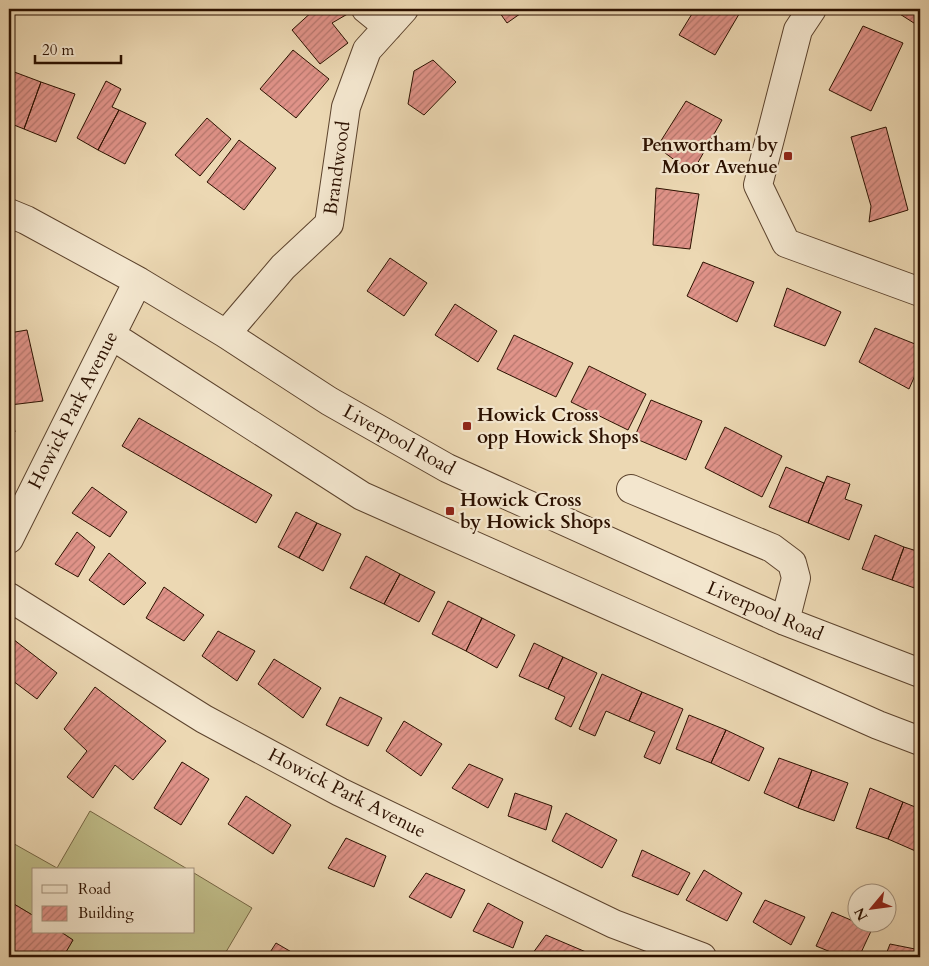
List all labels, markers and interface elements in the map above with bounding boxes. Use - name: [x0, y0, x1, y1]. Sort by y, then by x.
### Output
- scale bar: [35, 32, 121, 64]
- text: 20 m: [42, 40, 74, 60]
- street label: Brandwood: [318, 119, 356, 217]
- place label: Penwortham by Moor Avenue: [642, 132, 778, 180]
- marker: Penwortham by Moor Avenue: [782, 150, 794, 162]
- street label: Howick Park Avenue: [22, 327, 124, 493]
- street label: Liverpool Road: [338, 398, 460, 482]
- place label: Howick Cross opp Howick Shops: [477, 402, 639, 450]
- marker: Howick Cross opp Howick Shops: [461, 420, 473, 432]
- place label: Howick Cross by Howick Shops: [460, 487, 611, 535]
- marker: Howick Cross by Howick Shops: [444, 505, 456, 517]
- street label: Liverpool Road: [703, 575, 827, 647]
- street label: Howick Park Avenue: [264, 742, 430, 844]
- legend: [32, 868, 195, 934]
- text: Road: [78, 879, 111, 899]
- north arrow: [846, 884, 896, 934]
- text: Building: [78, 903, 134, 923]
- text: N: [850, 904, 872, 924]

